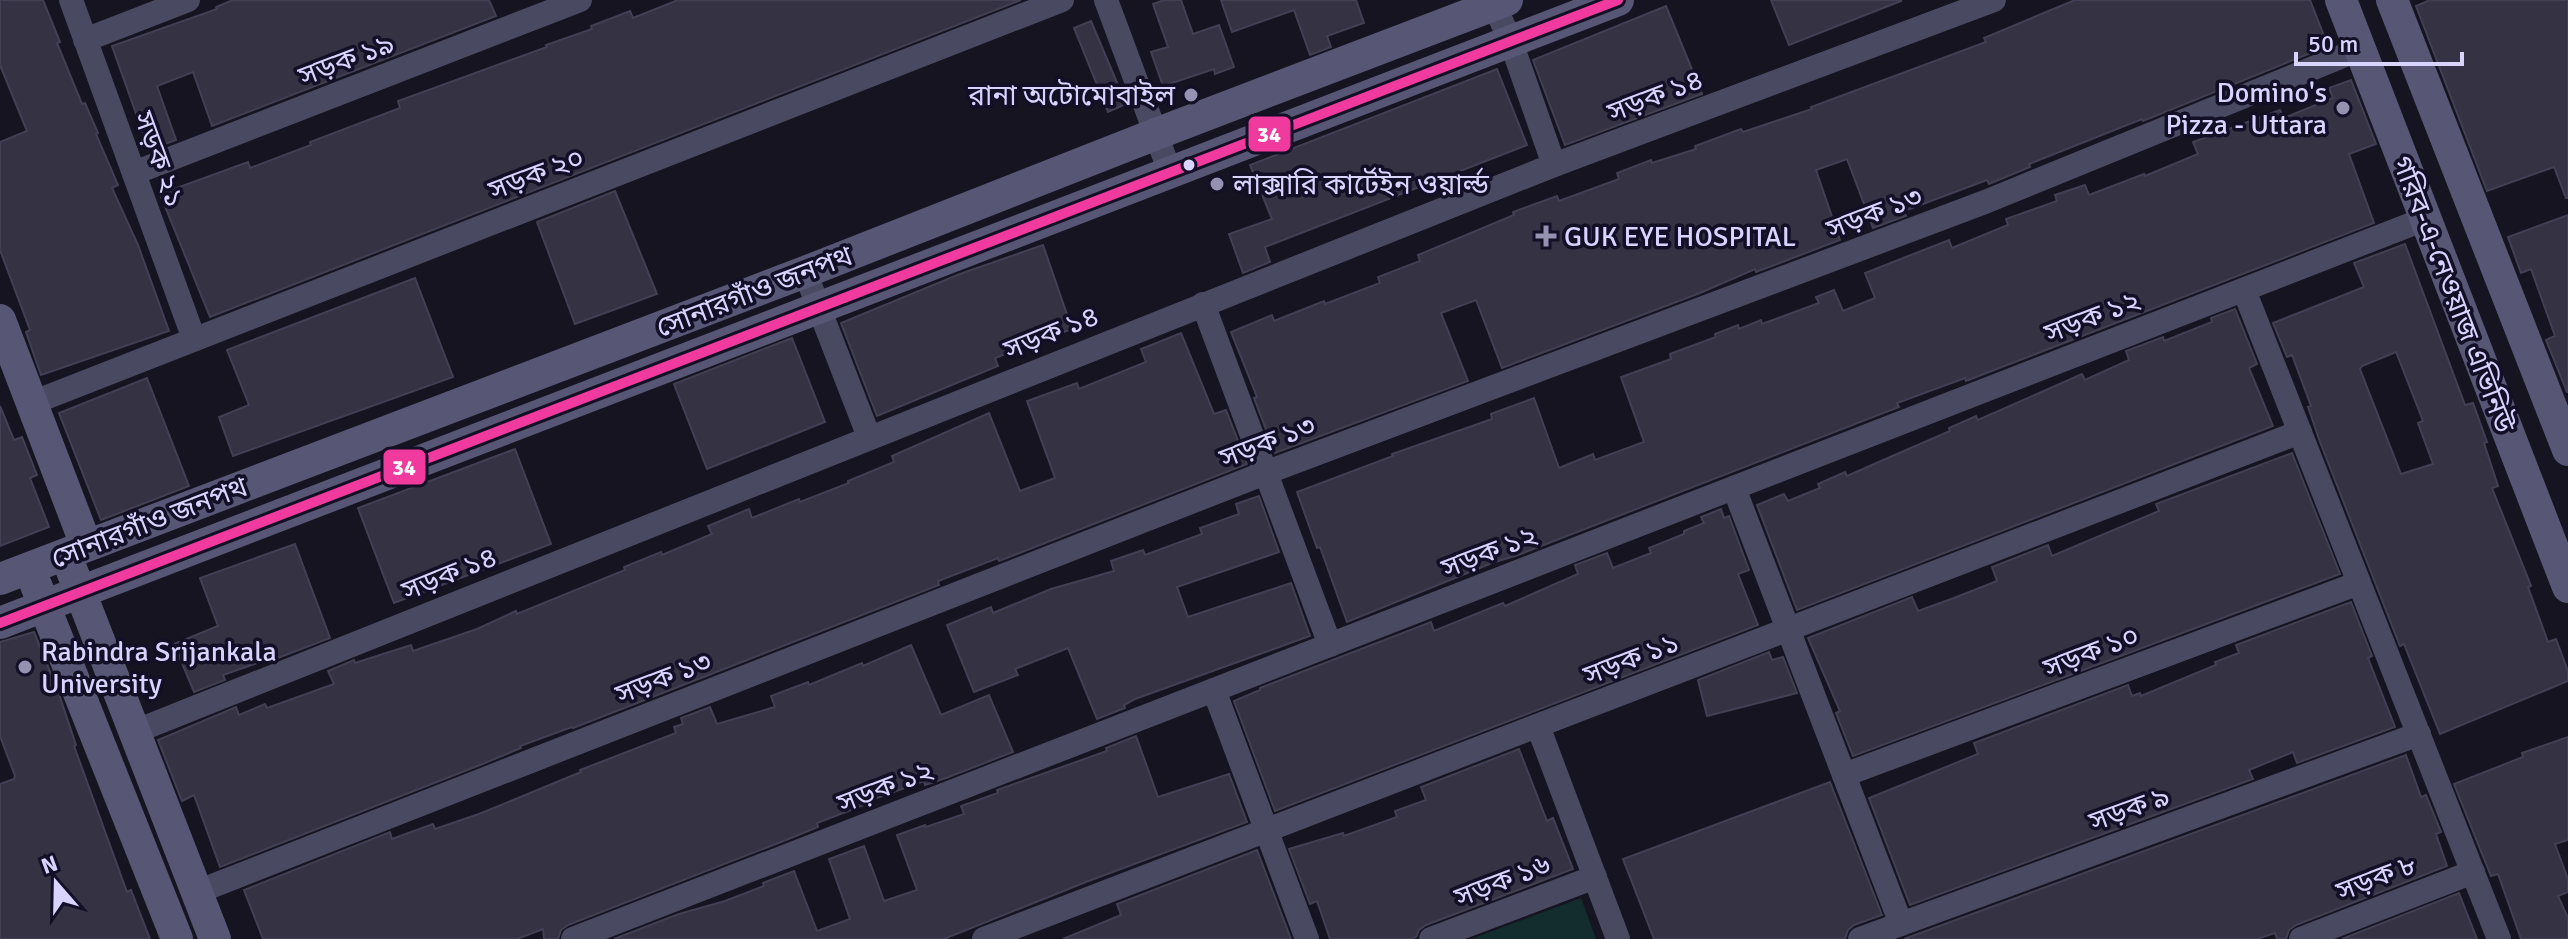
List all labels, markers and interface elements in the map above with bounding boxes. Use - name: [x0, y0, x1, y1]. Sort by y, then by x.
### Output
- scale bar: [2296, 16, 2462, 66]
- street label: সড়ক ১৯: [293, 26, 399, 94]
- text: 50 m: [2308, 29, 2358, 59]
- street label: সড়ক ১৪: [1602, 62, 1708, 130]
- place label: Domino's Pizza - Uttara: [2165, 76, 2327, 142]
- place label: রানা অটোমোবাইল: [967, 79, 1176, 113]
- marker: রানা অটোমোবাইল: [1182, 86, 1200, 104]
- marker: Domino's Pizza - Uttara: [2334, 99, 2352, 117]
- street label: সড়ক ২১: [126, 106, 192, 212]
- line badge: 34: [1247, 115, 1292, 153]
- text: 34: [1257, 121, 1281, 148]
- street label: সড়ক ২০: [483, 140, 589, 208]
- street label: গরিব-এ-নেওয়াজ এভিনিউ: [2385, 151, 2522, 439]
- unlabelled marker: [1181, 157, 1197, 173]
- place label: লাক্সারি কার্টেইন ওয়ার্ল্ড: [1232, 167, 1489, 202]
- marker: লাক্সারি কার্টেইন ওয়ার্ল্ড: [1208, 175, 1226, 193]
- street label: সড়ক ১৩: [1821, 179, 1927, 247]
- place label: GUK EYE HOSPITAL: [1564, 220, 1796, 254]
- marker: GUK EYE HOSPITAL: [1535, 225, 1557, 247]
- street label: সোনারগাঁও জনপথ: [651, 239, 858, 345]
- street label: সড়ক ১২: [2039, 283, 2145, 351]
- street label: সড়ক ১৪: [998, 299, 1104, 368]
- street label: সড়ক ১৩: [1214, 408, 1320, 476]
- line badge: 34: [382, 448, 427, 486]
- text: 34: [392, 454, 416, 481]
- street label: সোনারগাঁও জনপথ: [46, 470, 253, 576]
- street label: সড়ক ১২: [1436, 518, 1542, 586]
- street label: সড়ক ১৪: [396, 540, 502, 609]
- street label: সড়ক ১০: [2038, 618, 2144, 686]
- street label: সড়ক ১১: [1578, 625, 1684, 693]
- place label: Rabindra Srijankala University: [41, 635, 277, 701]
- street label: সড়ক ১৩: [610, 644, 716, 712]
- marker: Rabindra Srijankala University: [16, 658, 34, 676]
- street label: সড়ক ১২: [832, 753, 938, 821]
- street label: সড়ক ৯: [2084, 779, 2174, 839]
- north arrow: [16, 843, 96, 923]
- street label: সড়ক ১৬: [1449, 847, 1555, 915]
- street label: সড়ক ৮: [2331, 847, 2421, 909]
- text: N: [38, 849, 61, 880]

